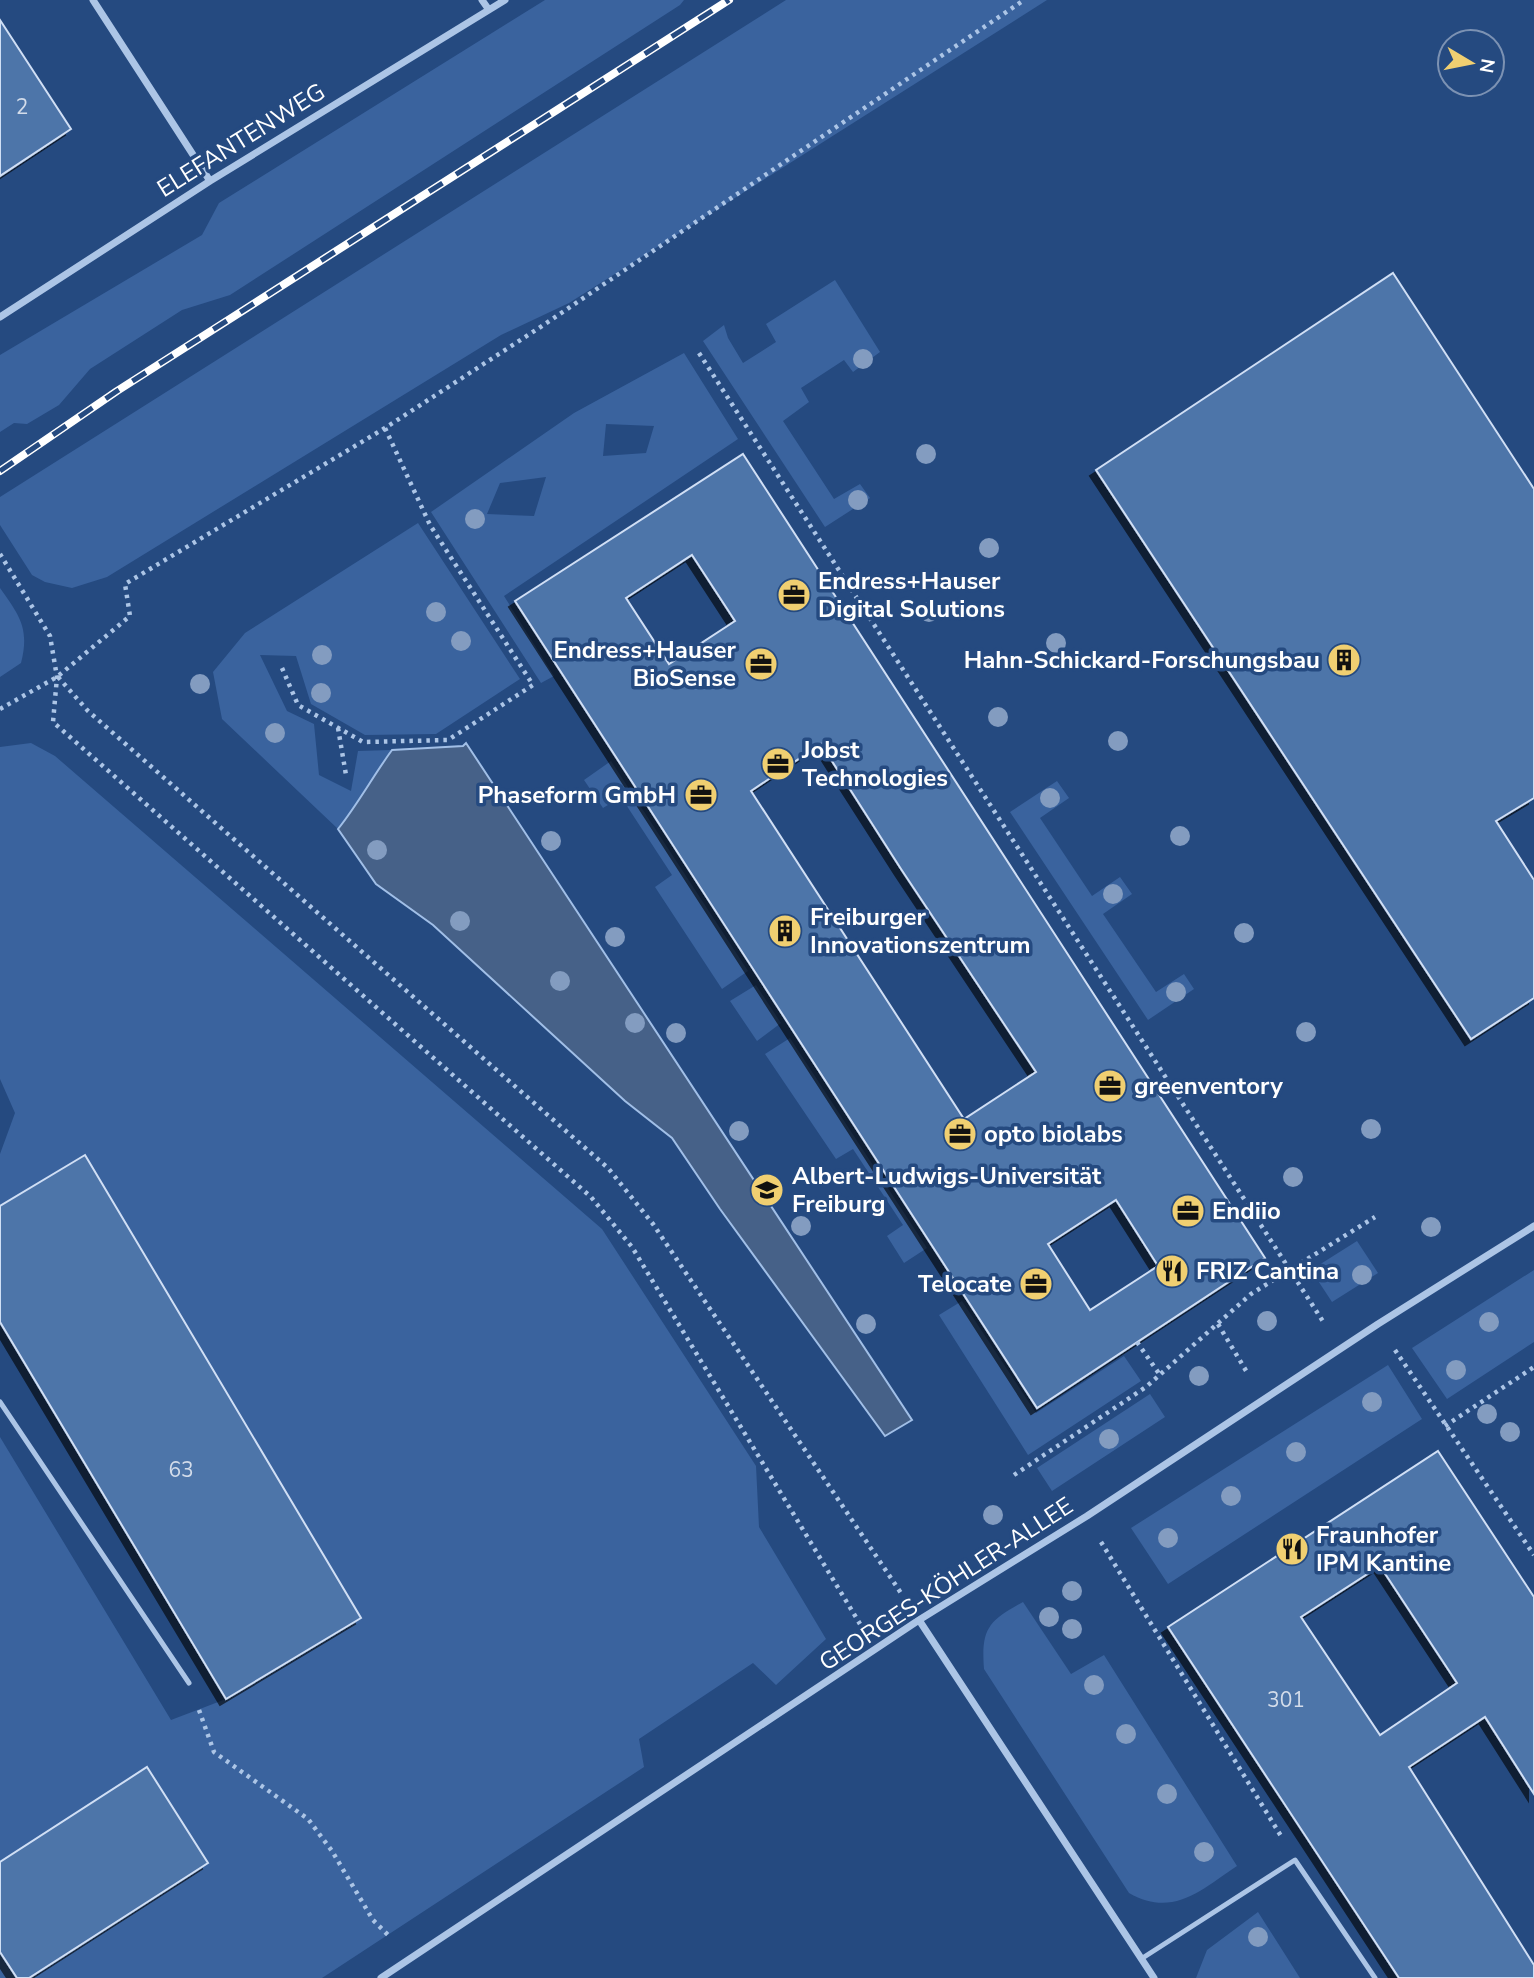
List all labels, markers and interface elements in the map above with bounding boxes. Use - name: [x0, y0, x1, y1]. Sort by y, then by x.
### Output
- north arrow: [1436, 28, 1506, 98]
- text: N: [1473, 57, 1501, 75]
- street label: ELEFANTENWEG: [151, 76, 331, 204]
- house number: 2: [16, 93, 28, 121]
- place label: Endress+Hauser Digital Solutions: [818, 565, 1005, 625]
- office icon: Endress+Hauser Digital Solutions: [775, 576, 813, 614]
- place label: Endress+Hauser BioSense: [553, 634, 737, 694]
- building icon: Hahn-Schickard-Forschungsbau: [1325, 641, 1363, 679]
- place label: Hahn-Schickard-Forschungsbau: [964, 644, 1320, 676]
- office icon: Endress+Hauser BioSense: [742, 645, 780, 683]
- place label: Jobst Technologies: [801, 734, 948, 794]
- office icon: Jobst Technologies: [759, 745, 797, 783]
- office icon: Phaseform GmbH: [682, 776, 720, 814]
- place label: Phaseform GmbH: [478, 779, 676, 811]
- place label: Freiburger Innovationszentrum: [810, 901, 1031, 961]
- building icon: Freiburger Innovationszentrum: [766, 912, 804, 950]
- office icon: greenventory: [1091, 1067, 1129, 1105]
- place label: greenventory: [1134, 1070, 1283, 1102]
- office icon: opto biolabs: [941, 1115, 979, 1153]
- place label: opto biolabs: [984, 1118, 1123, 1150]
- place label: Albert-Ludwigs-Universität Freiburg: [792, 1160, 1102, 1220]
- school or university icon: Albert-Ludwigs-Universität Freiburg: [748, 1171, 786, 1209]
- office icon: Endiio: [1169, 1192, 1207, 1230]
- place label: Endiio: [1212, 1195, 1281, 1227]
- restaurant icon: FRIZ Cantina: [1153, 1252, 1191, 1290]
- place label: FRIZ Cantina: [1196, 1255, 1339, 1287]
- office icon: Telocate: [1017, 1265, 1055, 1303]
- place label: Telocate: [918, 1268, 1012, 1300]
- house number: 63: [168, 1456, 194, 1484]
- street label: GEORGES-KÖHLER-ALLEE: [813, 1490, 1079, 1678]
- place label: Fraunhofer IPM Kantine: [1316, 1519, 1451, 1579]
- restaurant icon: Fraunhofer IPM Kantine: [1273, 1530, 1311, 1568]
- house number: 301: [1267, 1686, 1305, 1714]

